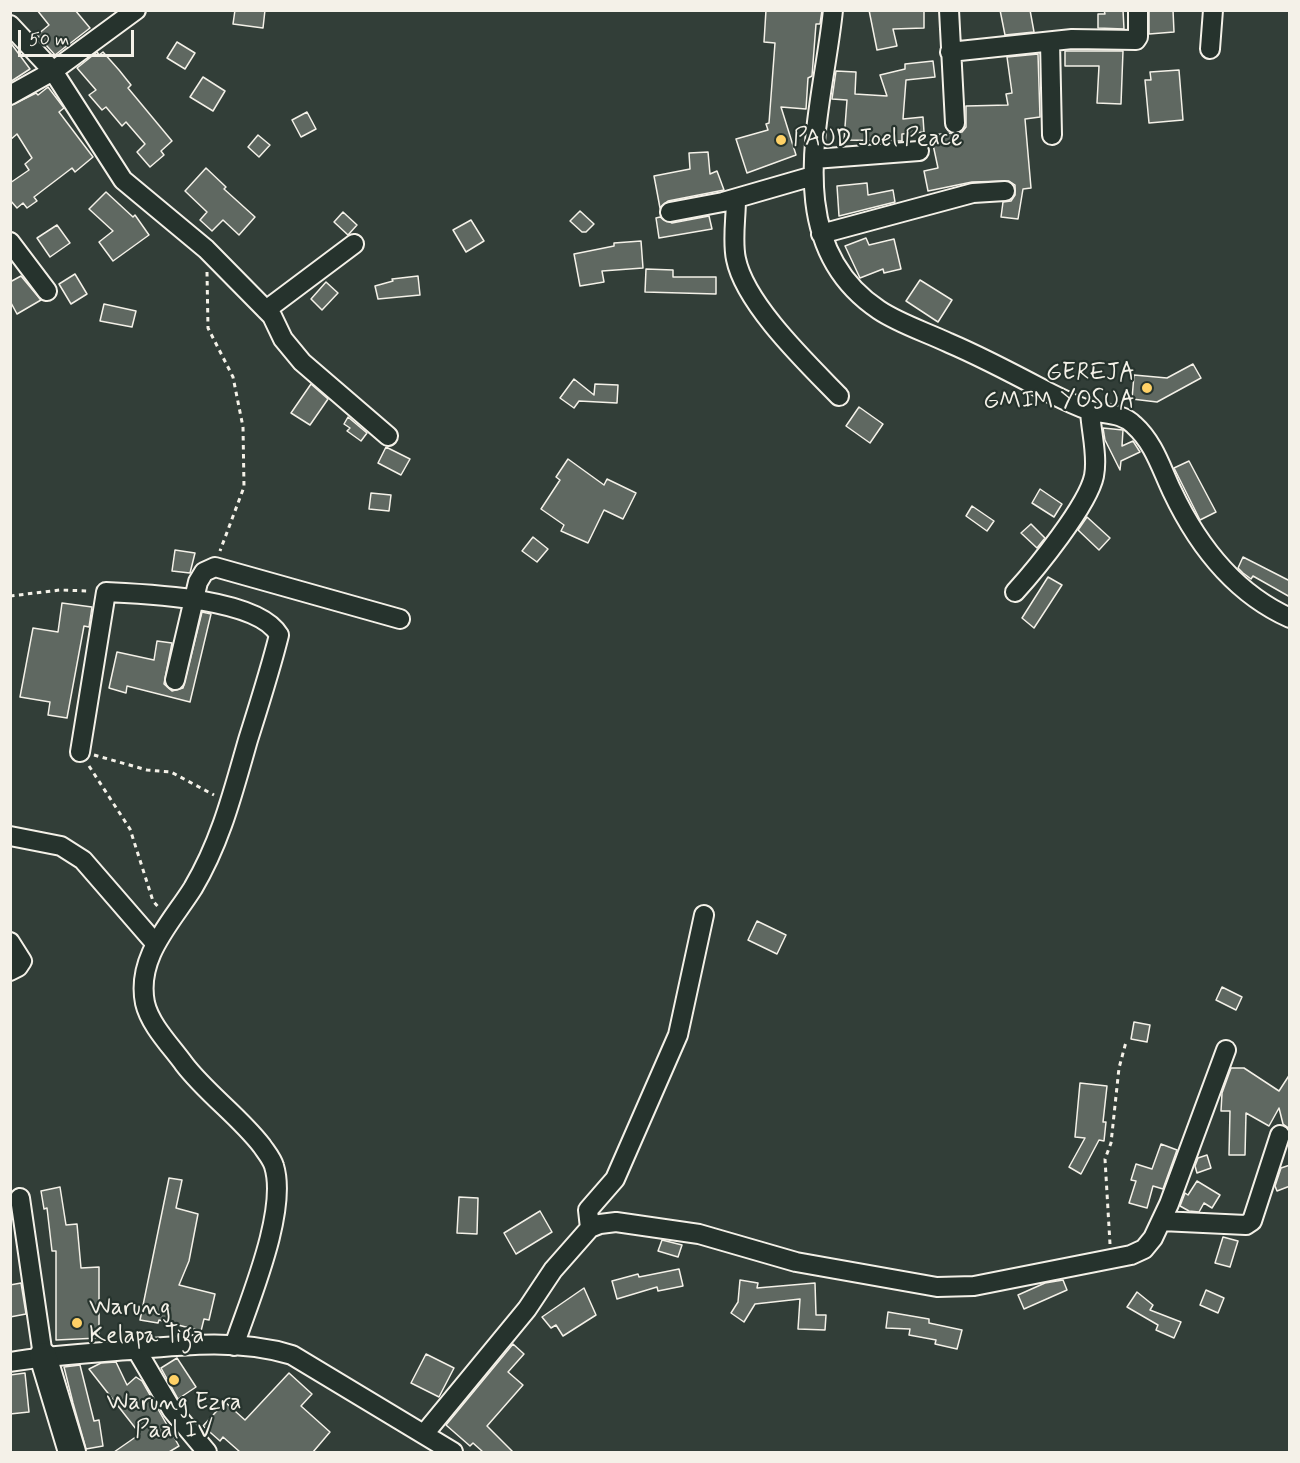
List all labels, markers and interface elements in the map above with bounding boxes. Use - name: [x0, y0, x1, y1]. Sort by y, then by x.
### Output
- scale bar: [21, 18, 136, 56]
- text: 50 m: [29, 28, 69, 52]
- place label: PAUD Joel Peace: [793, 126, 962, 154]
- marker: PAUD Joel Peace: [774, 133, 788, 147]
- place label: GEREJA GMIM YOSUA: [983, 360, 1135, 416]
- marker: GEREJA GMIM YOSUA: [1140, 381, 1154, 395]
- place label: Warung Kelapa Tiga: [89, 1295, 204, 1351]
- marker: Warung Kelapa Tiga: [70, 1316, 84, 1330]
- marker: Warung Ezra Paal IV: [167, 1373, 181, 1387]
- place label: Warung Ezra Paal IV: [107, 1390, 241, 1446]

